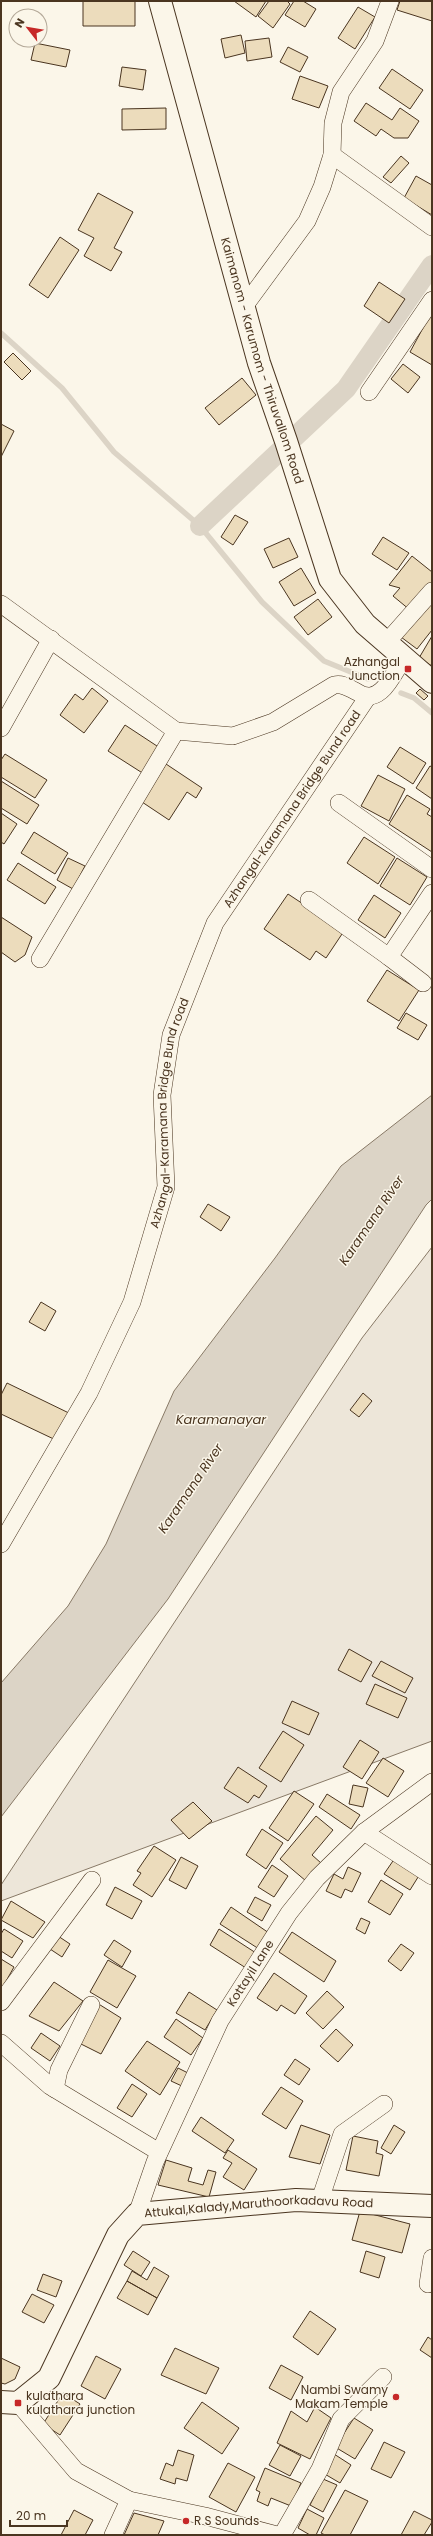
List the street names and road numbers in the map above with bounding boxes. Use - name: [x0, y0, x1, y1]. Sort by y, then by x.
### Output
- street label: Kaimanom - Karumom - Thiruvallom Road: [217, 235, 308, 486]
- street label: Azhangal-Karamana Bridge Bund road: [219, 707, 364, 911]
- street label: Azhangal-Karamana Bridge Bund road: [145, 995, 193, 1230]
- street label: Kottayil Lane: [222, 1936, 278, 2010]
- street label: Attukal,Kalady,Maruthoorkadavu Road: [143, 2191, 374, 2221]

